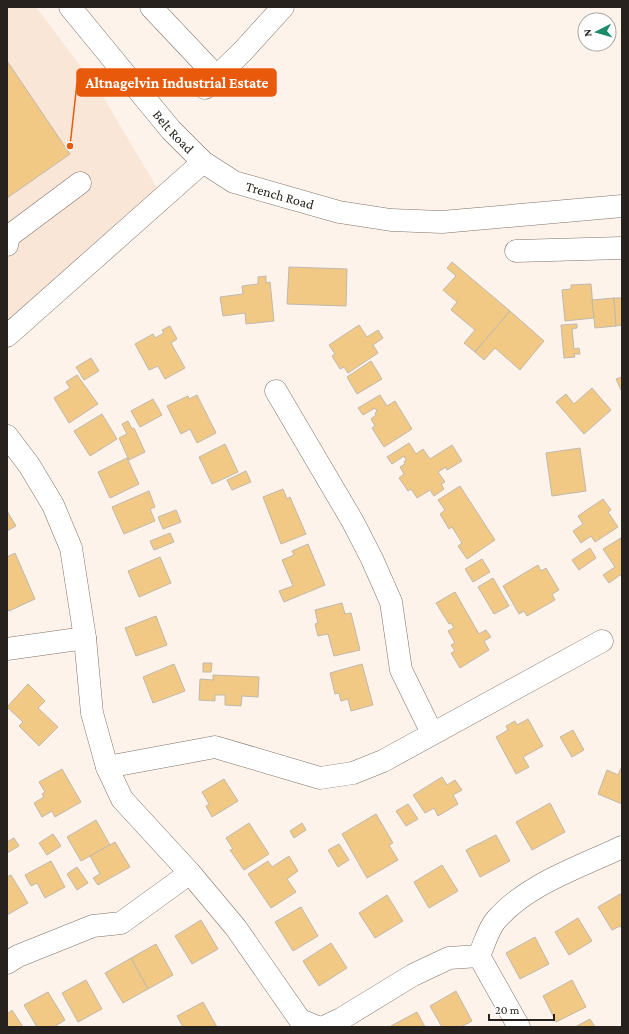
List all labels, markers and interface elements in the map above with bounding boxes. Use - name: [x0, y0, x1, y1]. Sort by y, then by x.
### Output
- north arrow: [577, 12, 617, 52]
- text: N: [581, 28, 593, 37]
- callout: Altnagelvin Industrial Estate: [77, 69, 276, 96]
- text: Altnagelvin Industrial Estate: [85, 75, 269, 91]
- street label: Belt Road: [150, 107, 198, 157]
- street label: Trench Road: [244, 178, 316, 213]
- scale bar: [489, 996, 554, 1022]
- text: 20 m: [495, 1003, 520, 1017]

